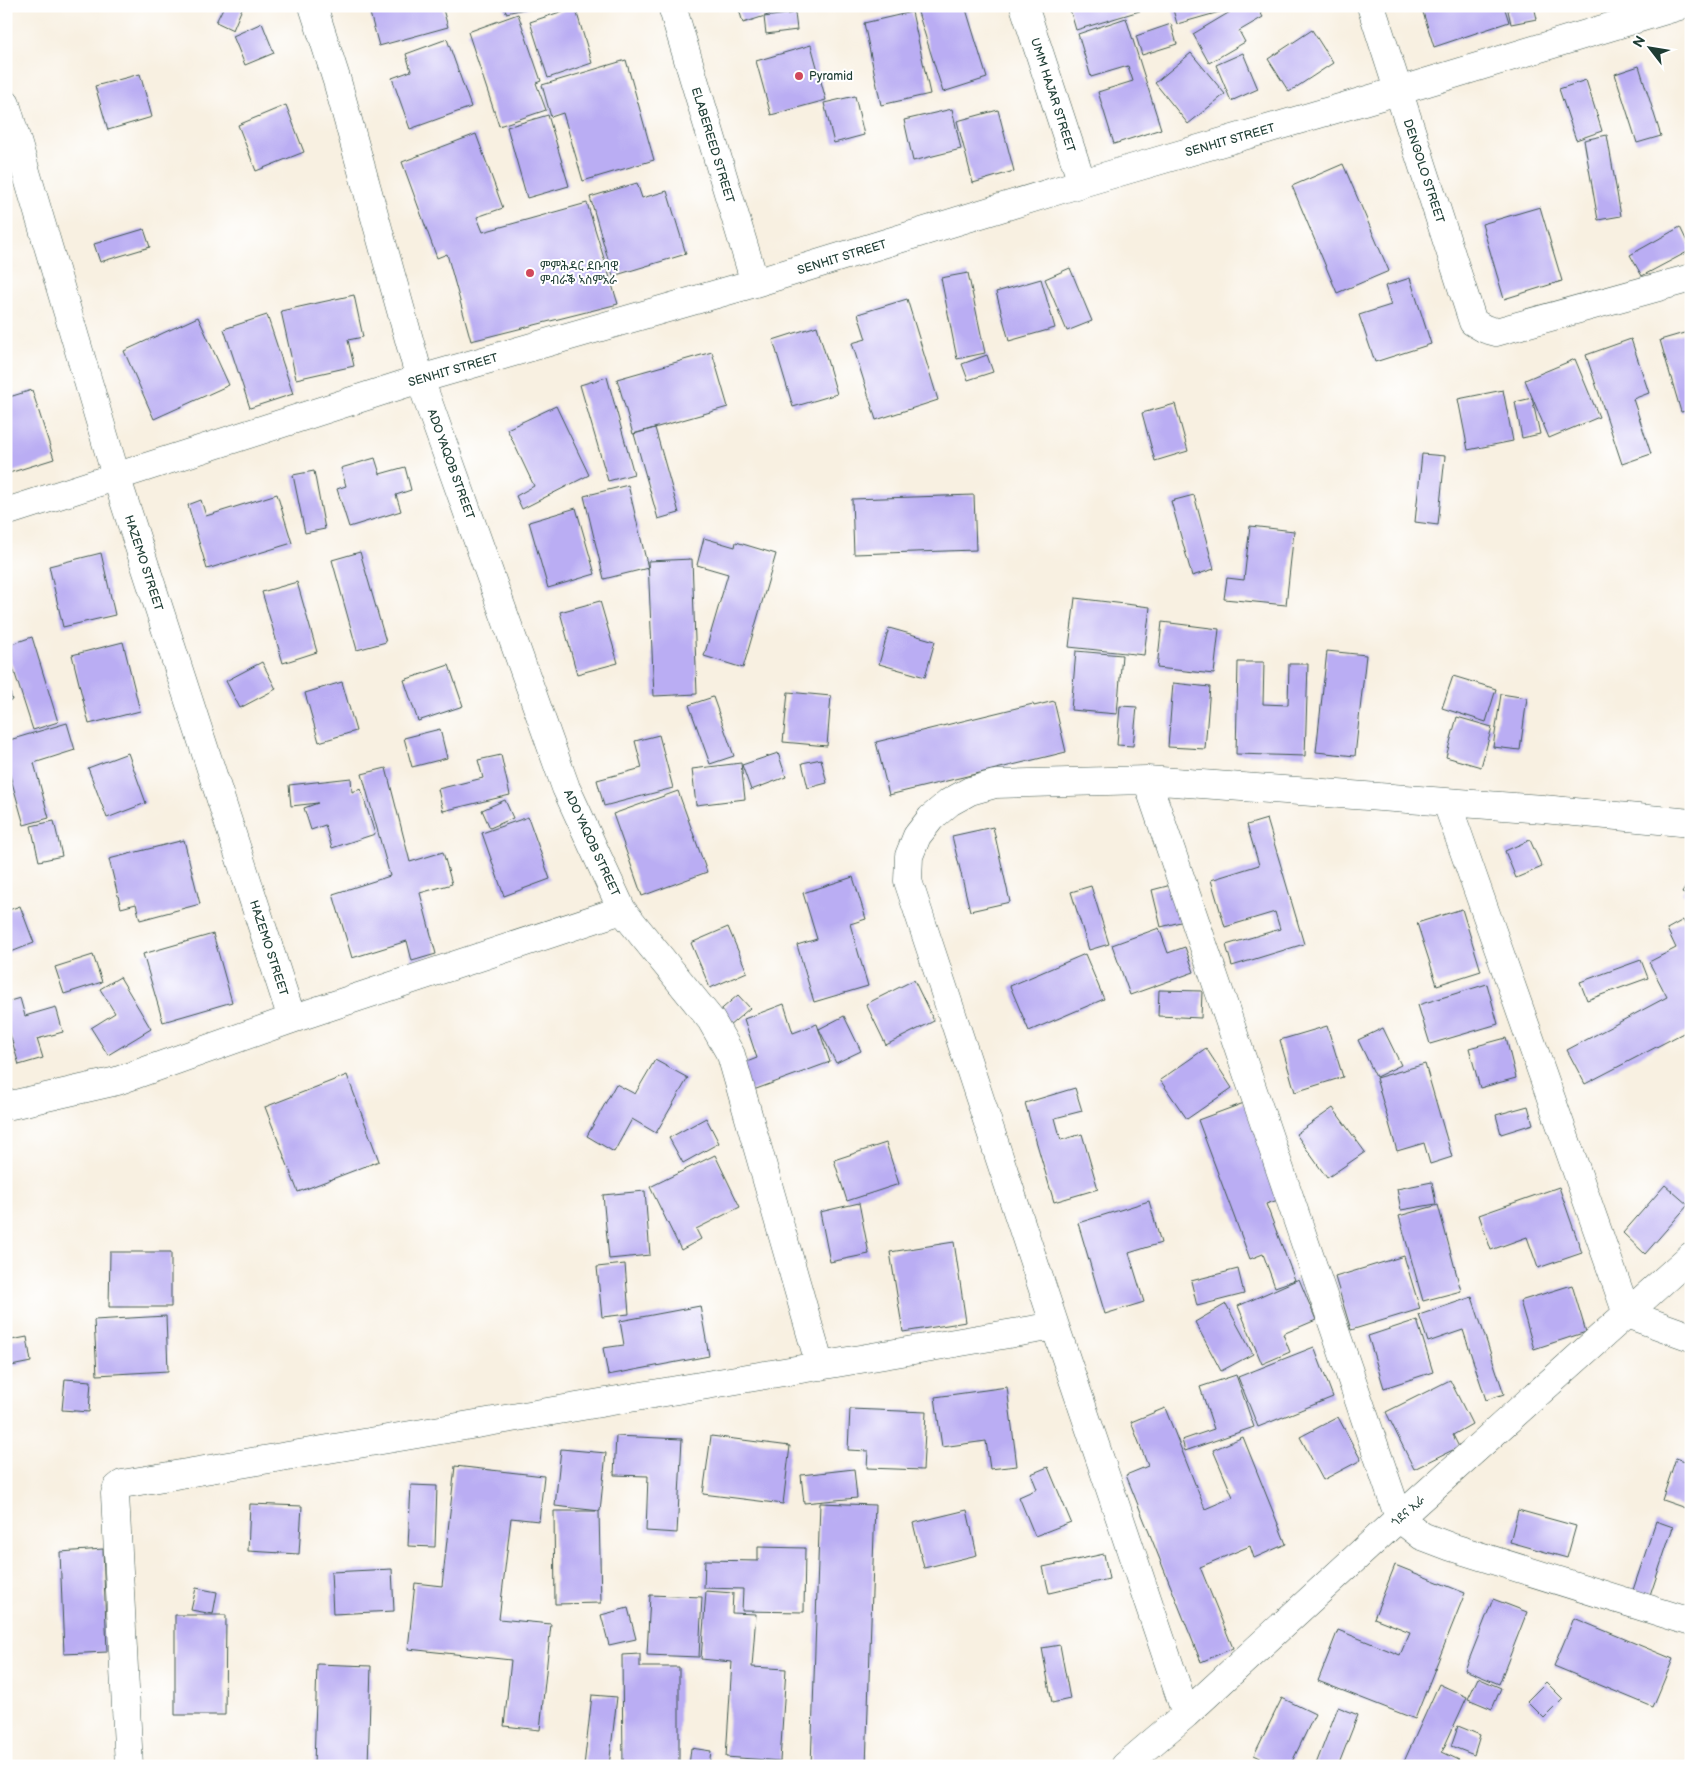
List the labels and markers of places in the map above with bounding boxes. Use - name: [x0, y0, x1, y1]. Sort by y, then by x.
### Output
- place label: Pyramid: [809, 69, 853, 84]
- marker: Pyramid: [793, 70, 805, 82]
- place label: ምምሕዳር ደቡባዊ ምብራቕ ኣስምአራ: [540, 259, 618, 288]
- marker: ምምሕዳር ደቡባዊ ምብራቕ ኣስምአራ: [524, 267, 536, 279]

